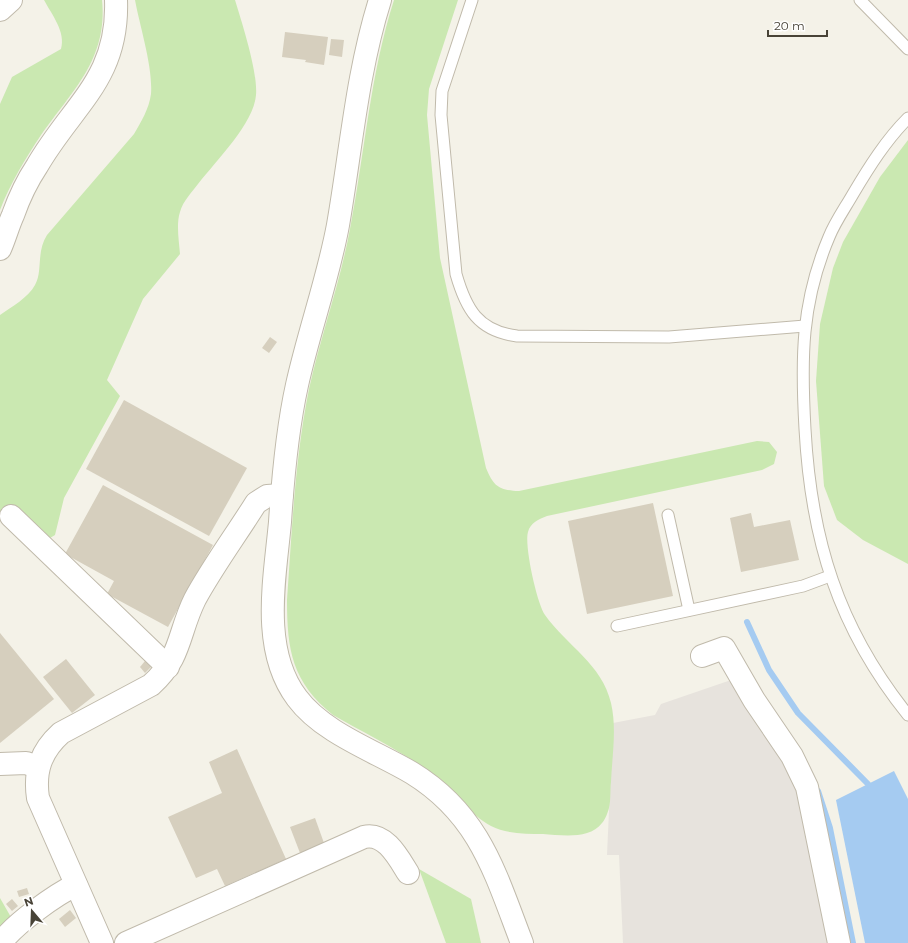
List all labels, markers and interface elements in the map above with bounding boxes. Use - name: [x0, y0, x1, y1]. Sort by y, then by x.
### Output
- scale bar: [768, 12, 827, 38]
- text: 20 m: [774, 18, 805, 33]
- north arrow: [12, 891, 52, 931]
- text: N: [22, 893, 35, 910]

